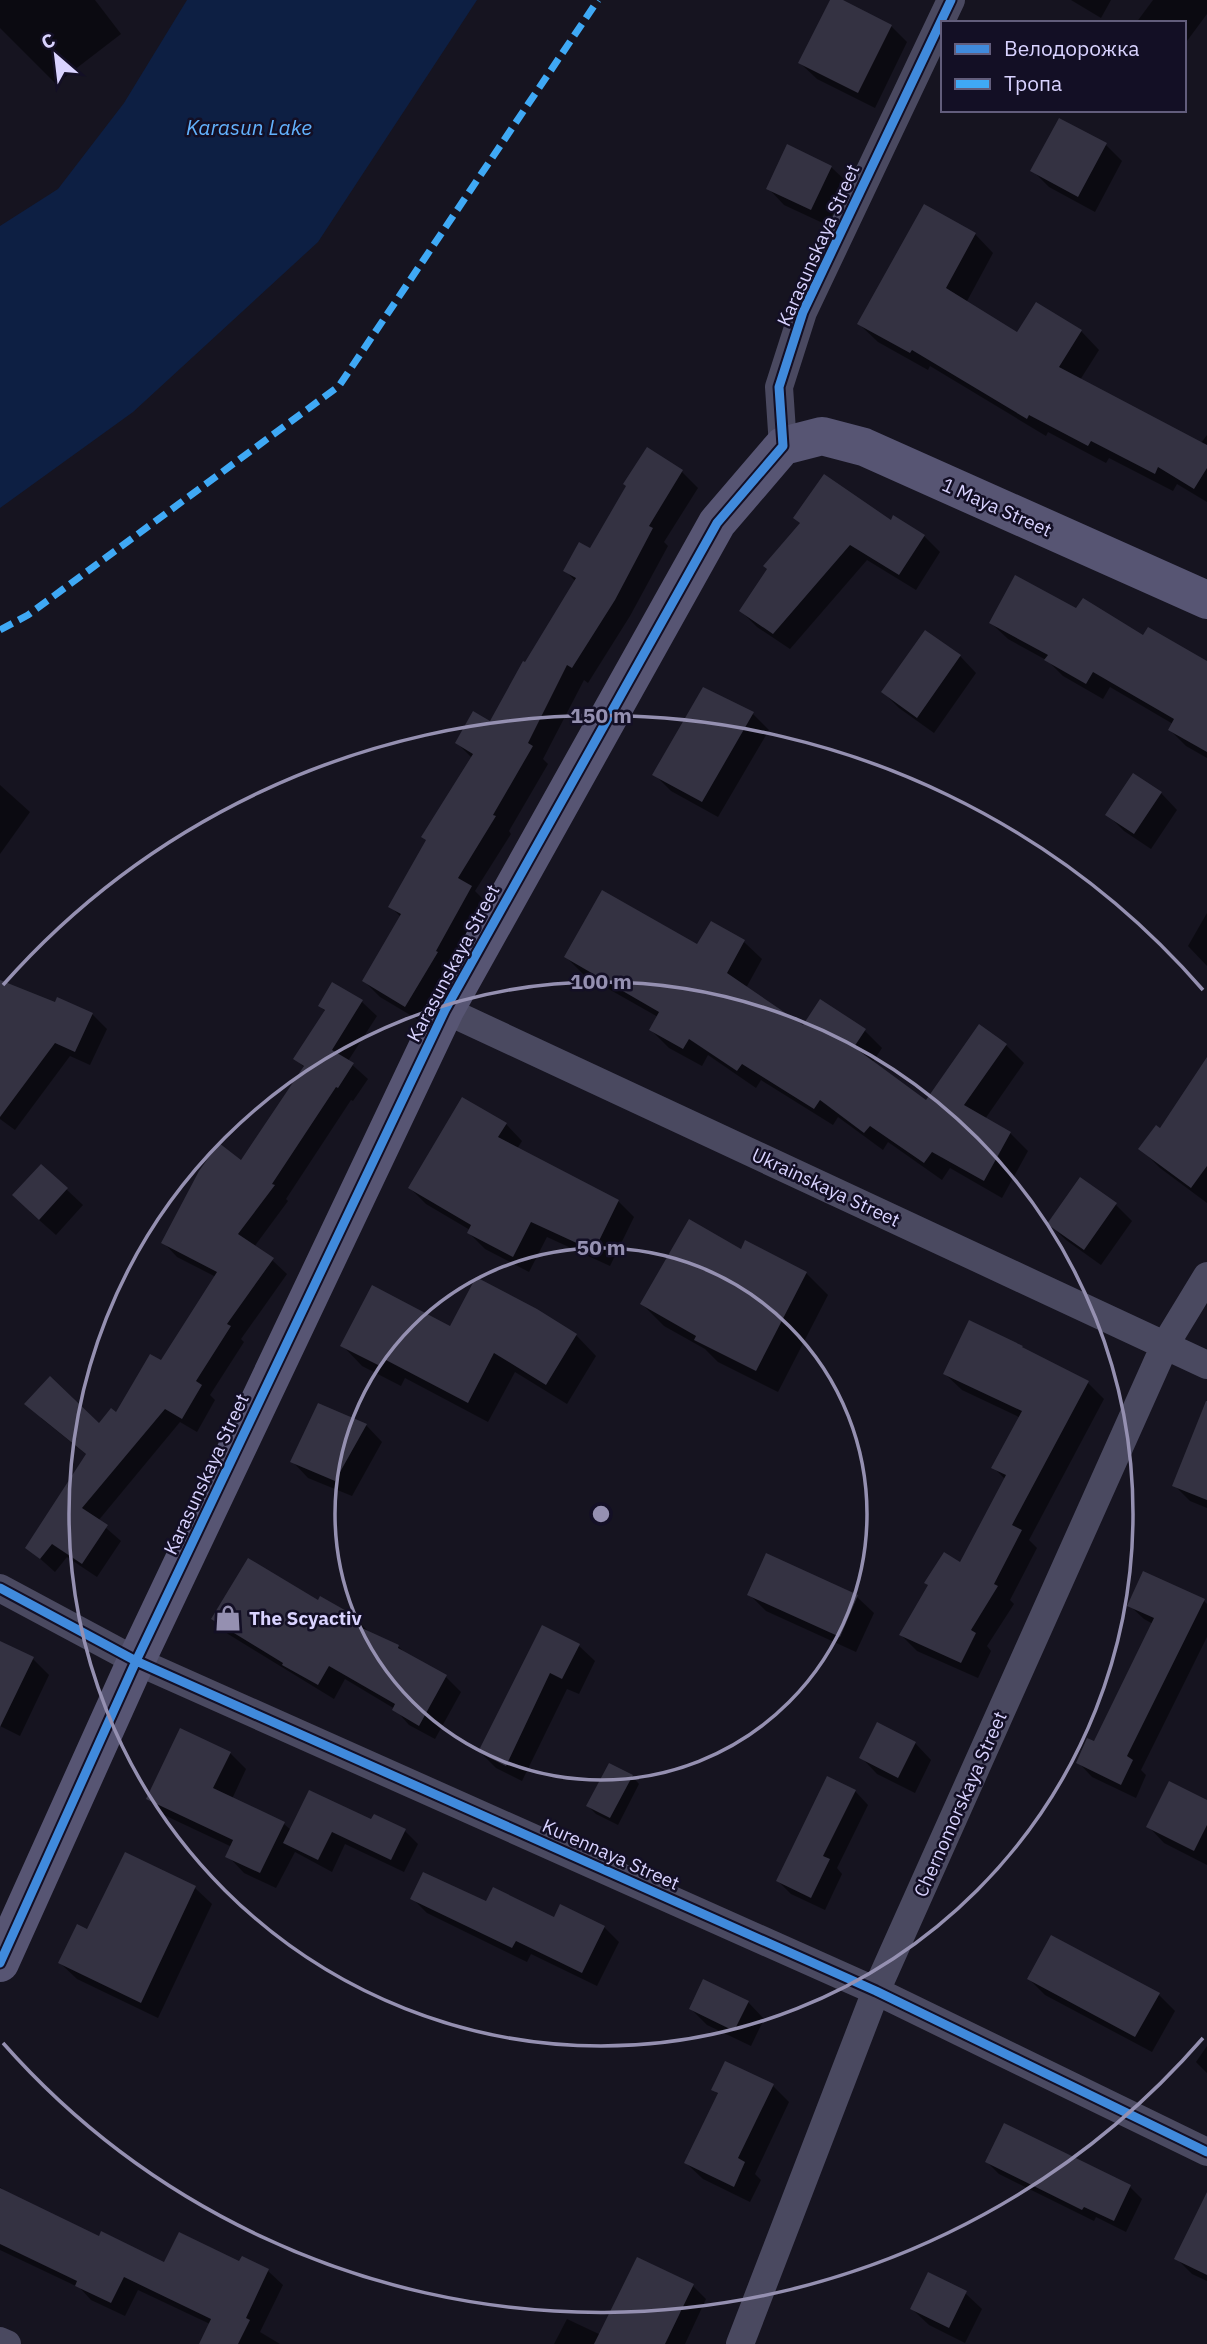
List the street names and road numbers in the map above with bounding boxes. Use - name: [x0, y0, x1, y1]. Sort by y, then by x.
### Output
- street label: Karasunskaya Street: [771, 160, 865, 330]
- street label: 1 Maya Street: [939, 472, 1055, 542]
- street label: Karasunskaya Street: [401, 880, 505, 1046]
- street label: Ukrainskaya Street: [748, 1142, 904, 1232]
- street label: Karasunskaya Street: [158, 1390, 254, 1558]
- street label: Chernomorskaya Street: [908, 1707, 1012, 1901]
- street label: Kurennaya Street: [539, 1813, 683, 1895]

